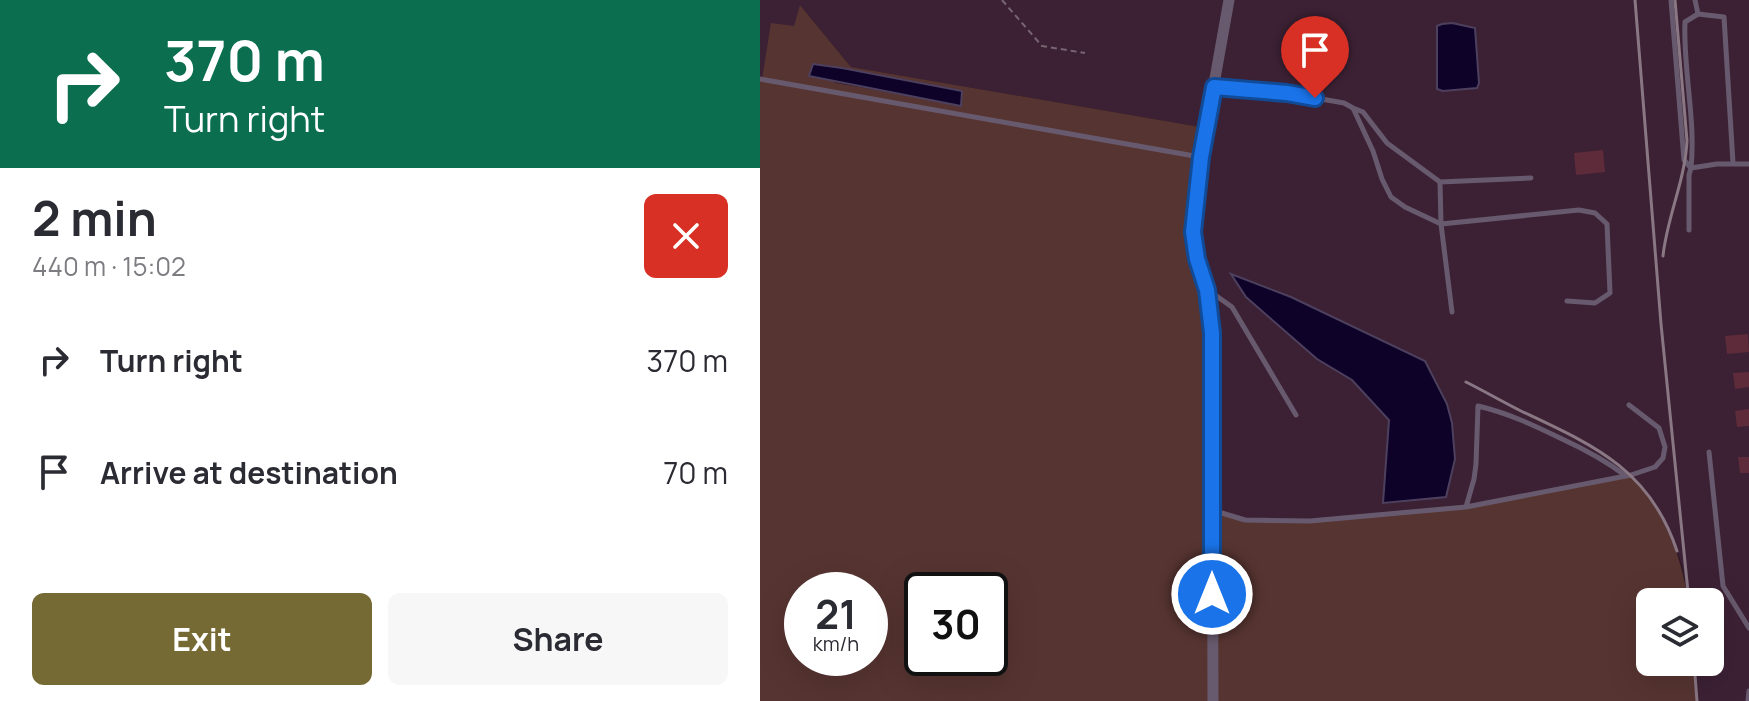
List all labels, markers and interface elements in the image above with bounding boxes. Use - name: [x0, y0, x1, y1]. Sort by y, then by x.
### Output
- pin: [1281, 16, 1349, 98]
- text: 370 m: [164, 21, 325, 98]
- icon: arrive: [1293, 28, 1337, 72]
- icon: right: [32, 32, 136, 136]
- text: Turn right: [164, 94, 325, 143]
- text: 2 min: [32, 185, 157, 250]
- button: close: [644, 194, 728, 278]
- text: 440 m · 15:02: [32, 248, 186, 284]
- icon: right: [32, 338, 76, 382]
- text: Turn right: [100, 340, 243, 381]
- text: 370 m: [647, 340, 728, 381]
- icon: arrive: [32, 450, 76, 494]
- text: Arrive at destination: [100, 452, 398, 493]
- text: 70 m: [663, 452, 728, 493]
- position arrow: [1170, 552, 1254, 636]
- speed limit sign: 30: [904, 572, 1008, 676]
- text: 21: [815, 586, 857, 641]
- map controls: [1636, 588, 1724, 676]
- button: layers: [1636, 588, 1724, 676]
- button: Exit: [32, 593, 372, 685]
- button: Share: [388, 593, 728, 685]
- text: km/h: [813, 630, 859, 657]

